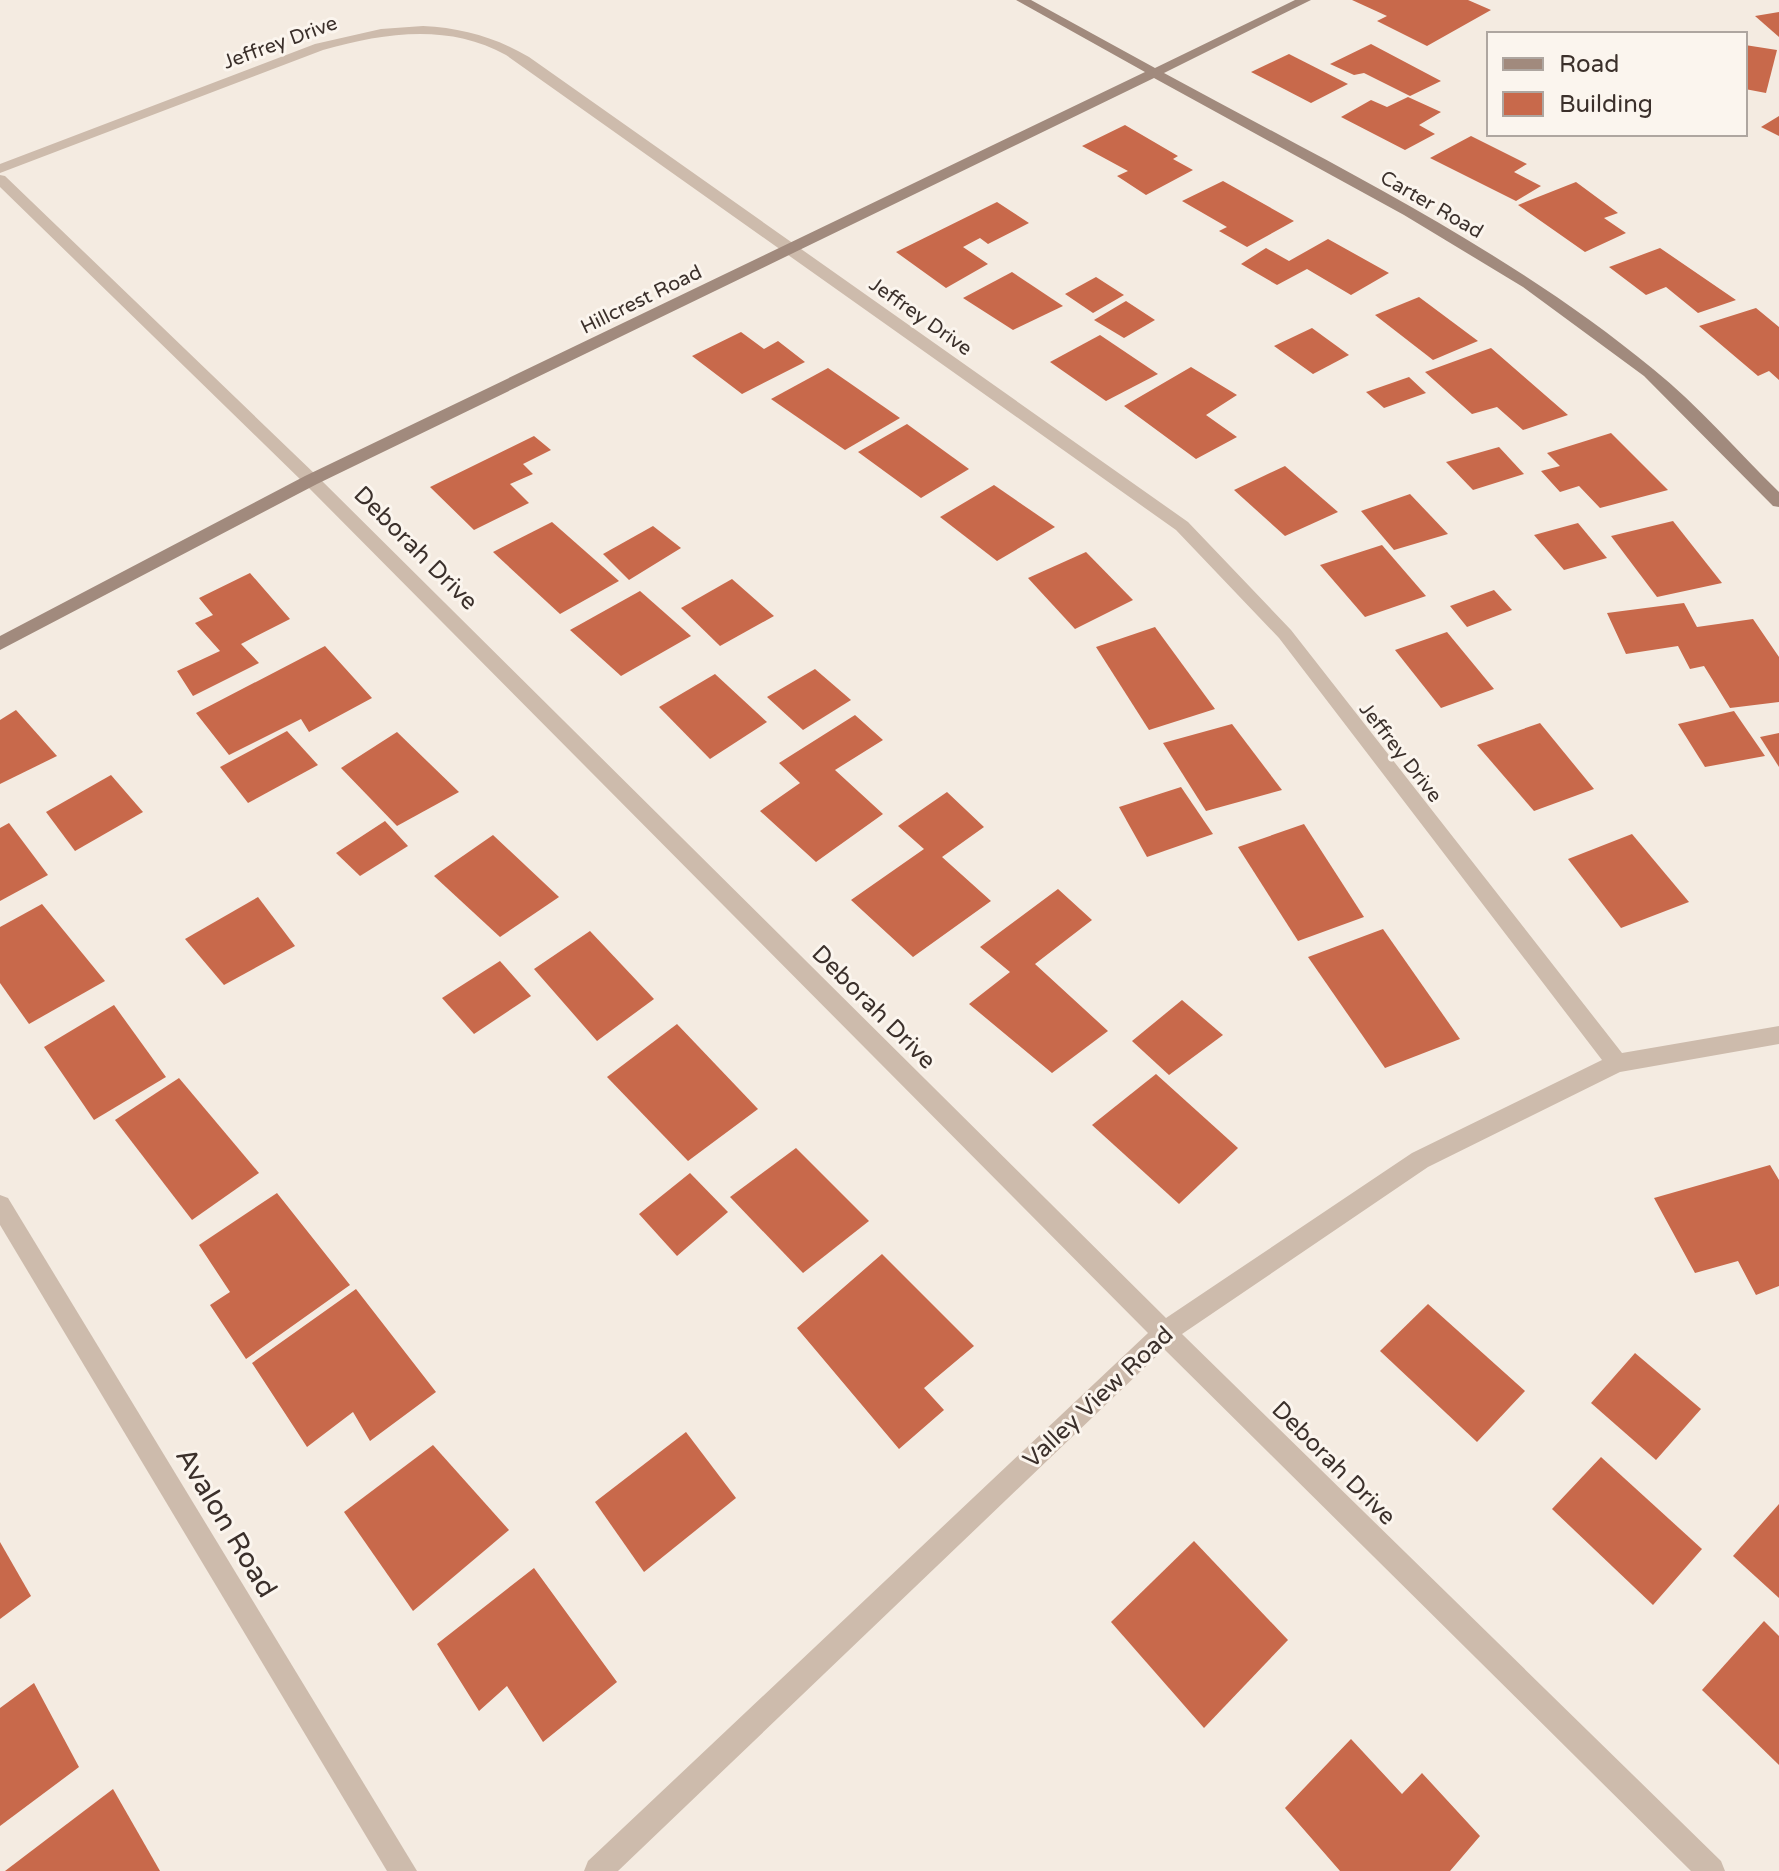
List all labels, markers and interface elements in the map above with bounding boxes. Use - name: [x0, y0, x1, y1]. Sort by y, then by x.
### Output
- street label: Jeffrey Drive: [220, 11, 341, 75]
- legend: [1487, 32, 1747, 136]
- text: Road: [1559, 50, 1619, 79]
- text: Building: [1559, 90, 1653, 119]
- street label: Carter Road: [1376, 166, 1487, 244]
- street label: Hillcrest Road: [577, 260, 706, 340]
- street label: Jeffrey Drive: [864, 273, 976, 361]
- street label: Deborah Drive: [348, 480, 484, 616]
- street label: Jeffrey Drive: [1354, 698, 1447, 807]
- street label: Deborah Drive: [806, 939, 942, 1075]
- street label: Valley View Road: [1017, 1320, 1179, 1474]
- street label: Deborah Drive: [1266, 1395, 1402, 1531]
- street label: Avalon Road: [168, 1441, 284, 1604]

